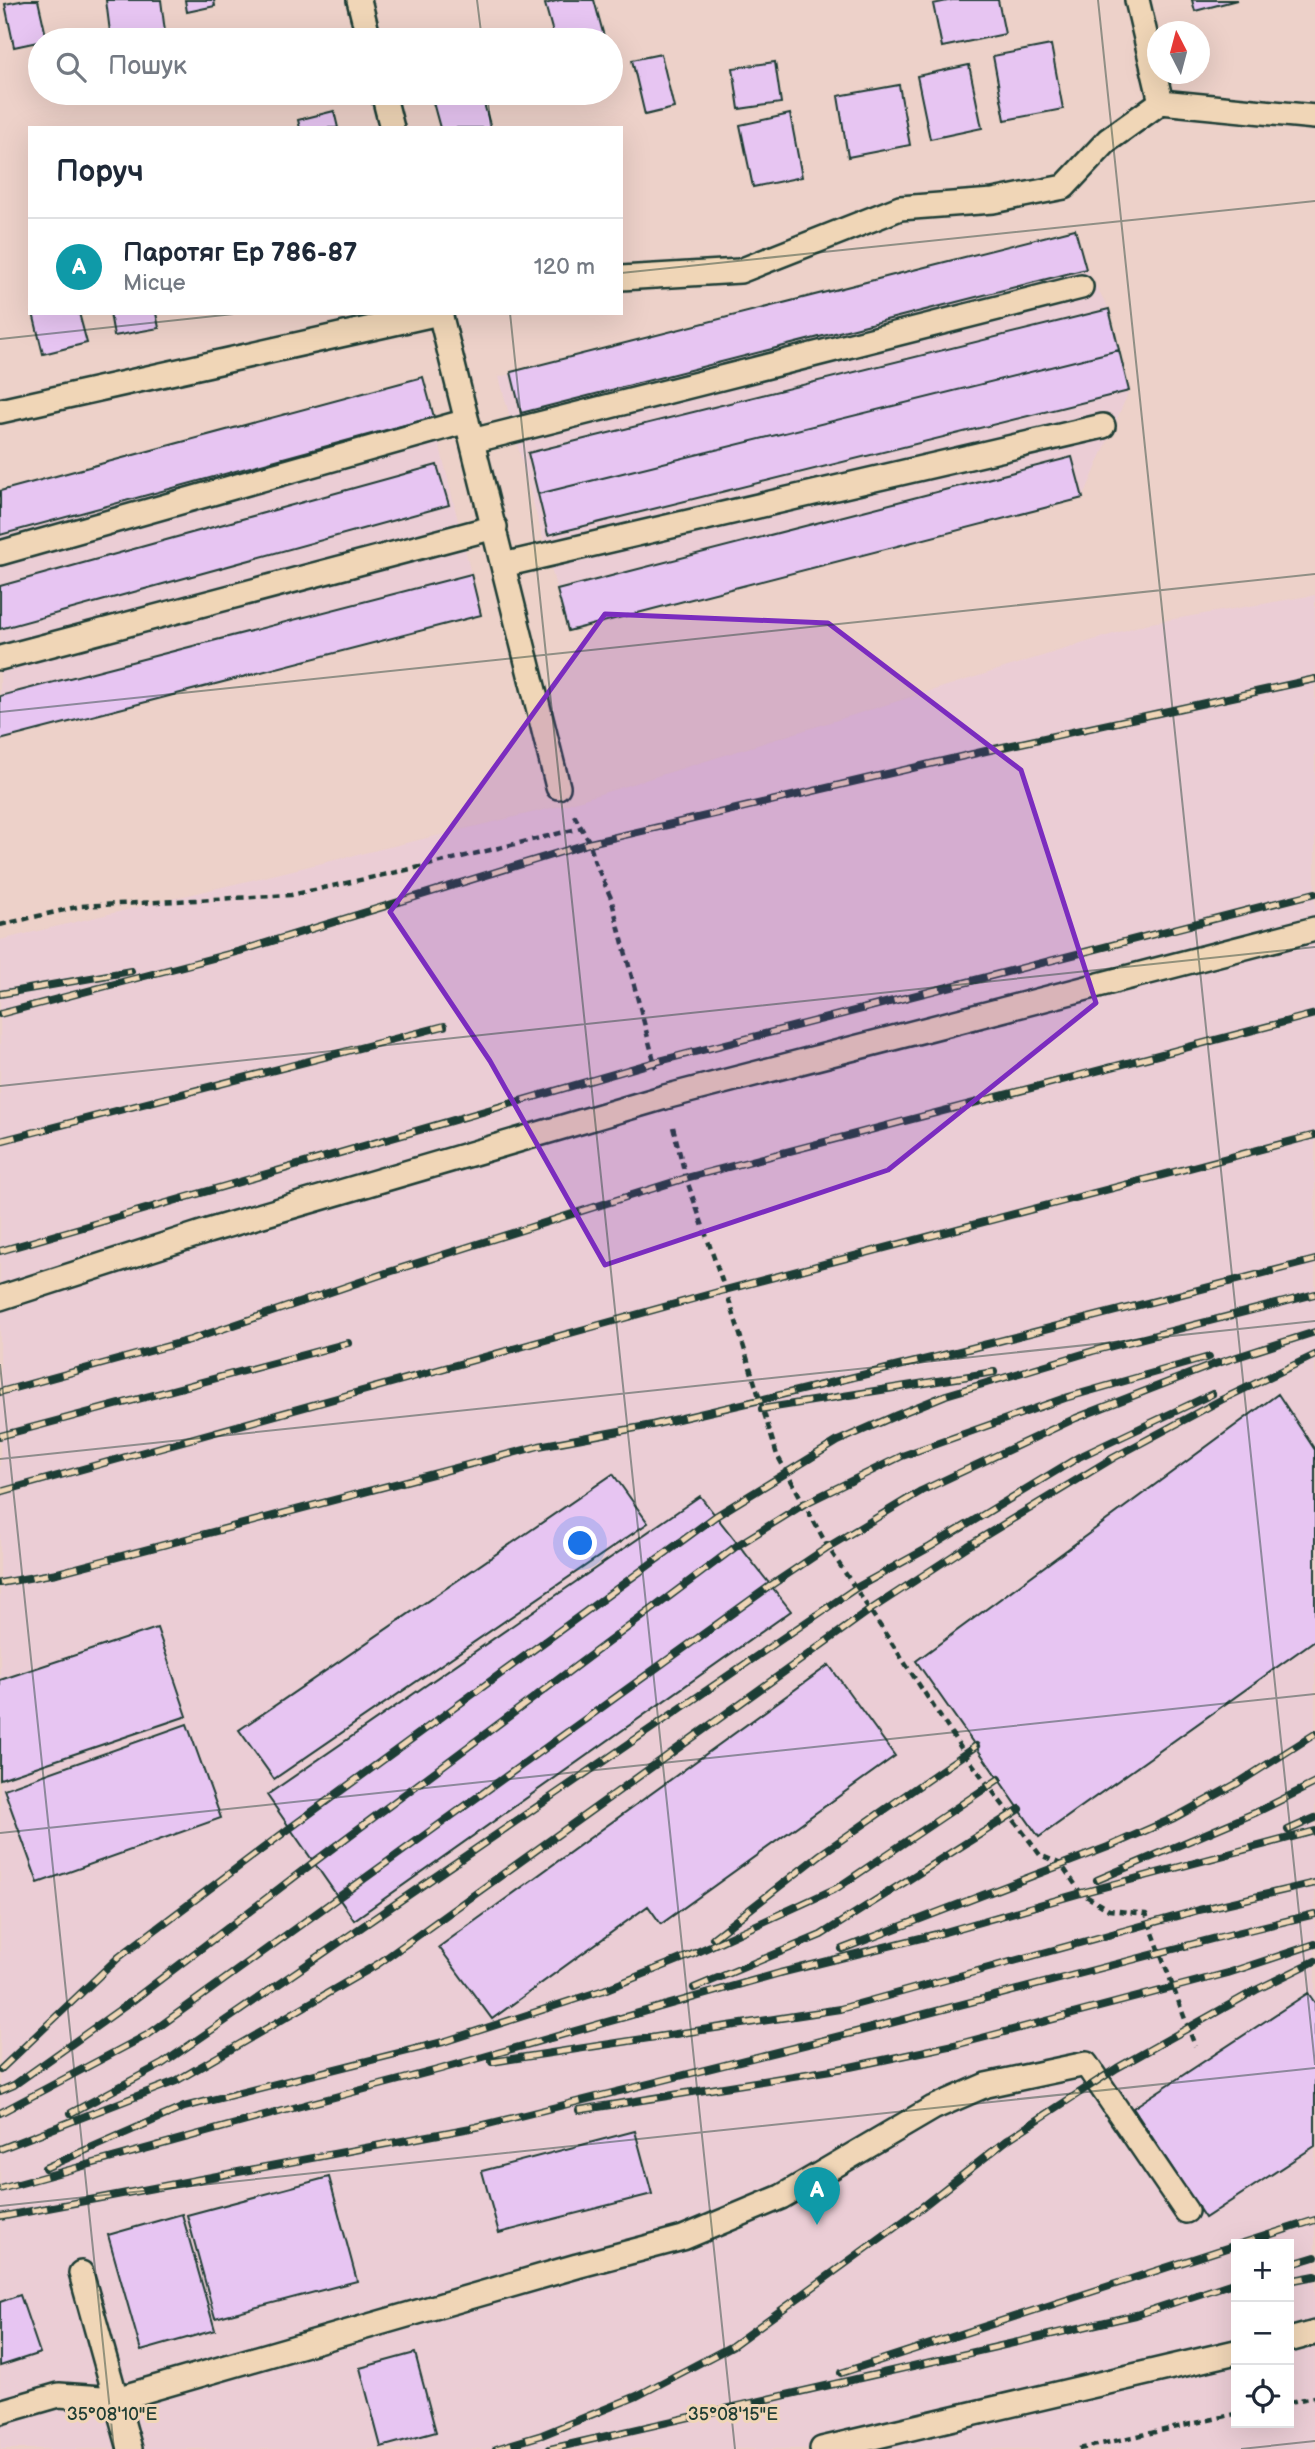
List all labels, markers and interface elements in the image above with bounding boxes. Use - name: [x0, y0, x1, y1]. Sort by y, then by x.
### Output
- north arrow: [1147, 21, 1210, 84]
- search box: [28, 28, 623, 105]
- icon: search: [52, 48, 90, 86]
- text: Пошук: [108, 51, 187, 82]
- text: Поруч: [56, 154, 144, 190]
- text: Паротяг Ер 786-87: [123, 238, 357, 269]
- text: A: [72, 253, 86, 281]
- text: 120 m: [534, 253, 595, 281]
- text: Місце: [123, 269, 186, 297]
- your location: [563, 1526, 597, 1560]
- pin: A: [794, 2167, 840, 2225]
- map controls: [1231, 2239, 1294, 2428]
- button: +: [1231, 2239, 1294, 2302]
- button: −: [1231, 2302, 1294, 2365]
- button: locate: [1231, 2365, 1294, 2428]
- text: 35°08'10"E: [67, 2404, 157, 2425]
- text: 35°08'15"E: [688, 2404, 778, 2425]

